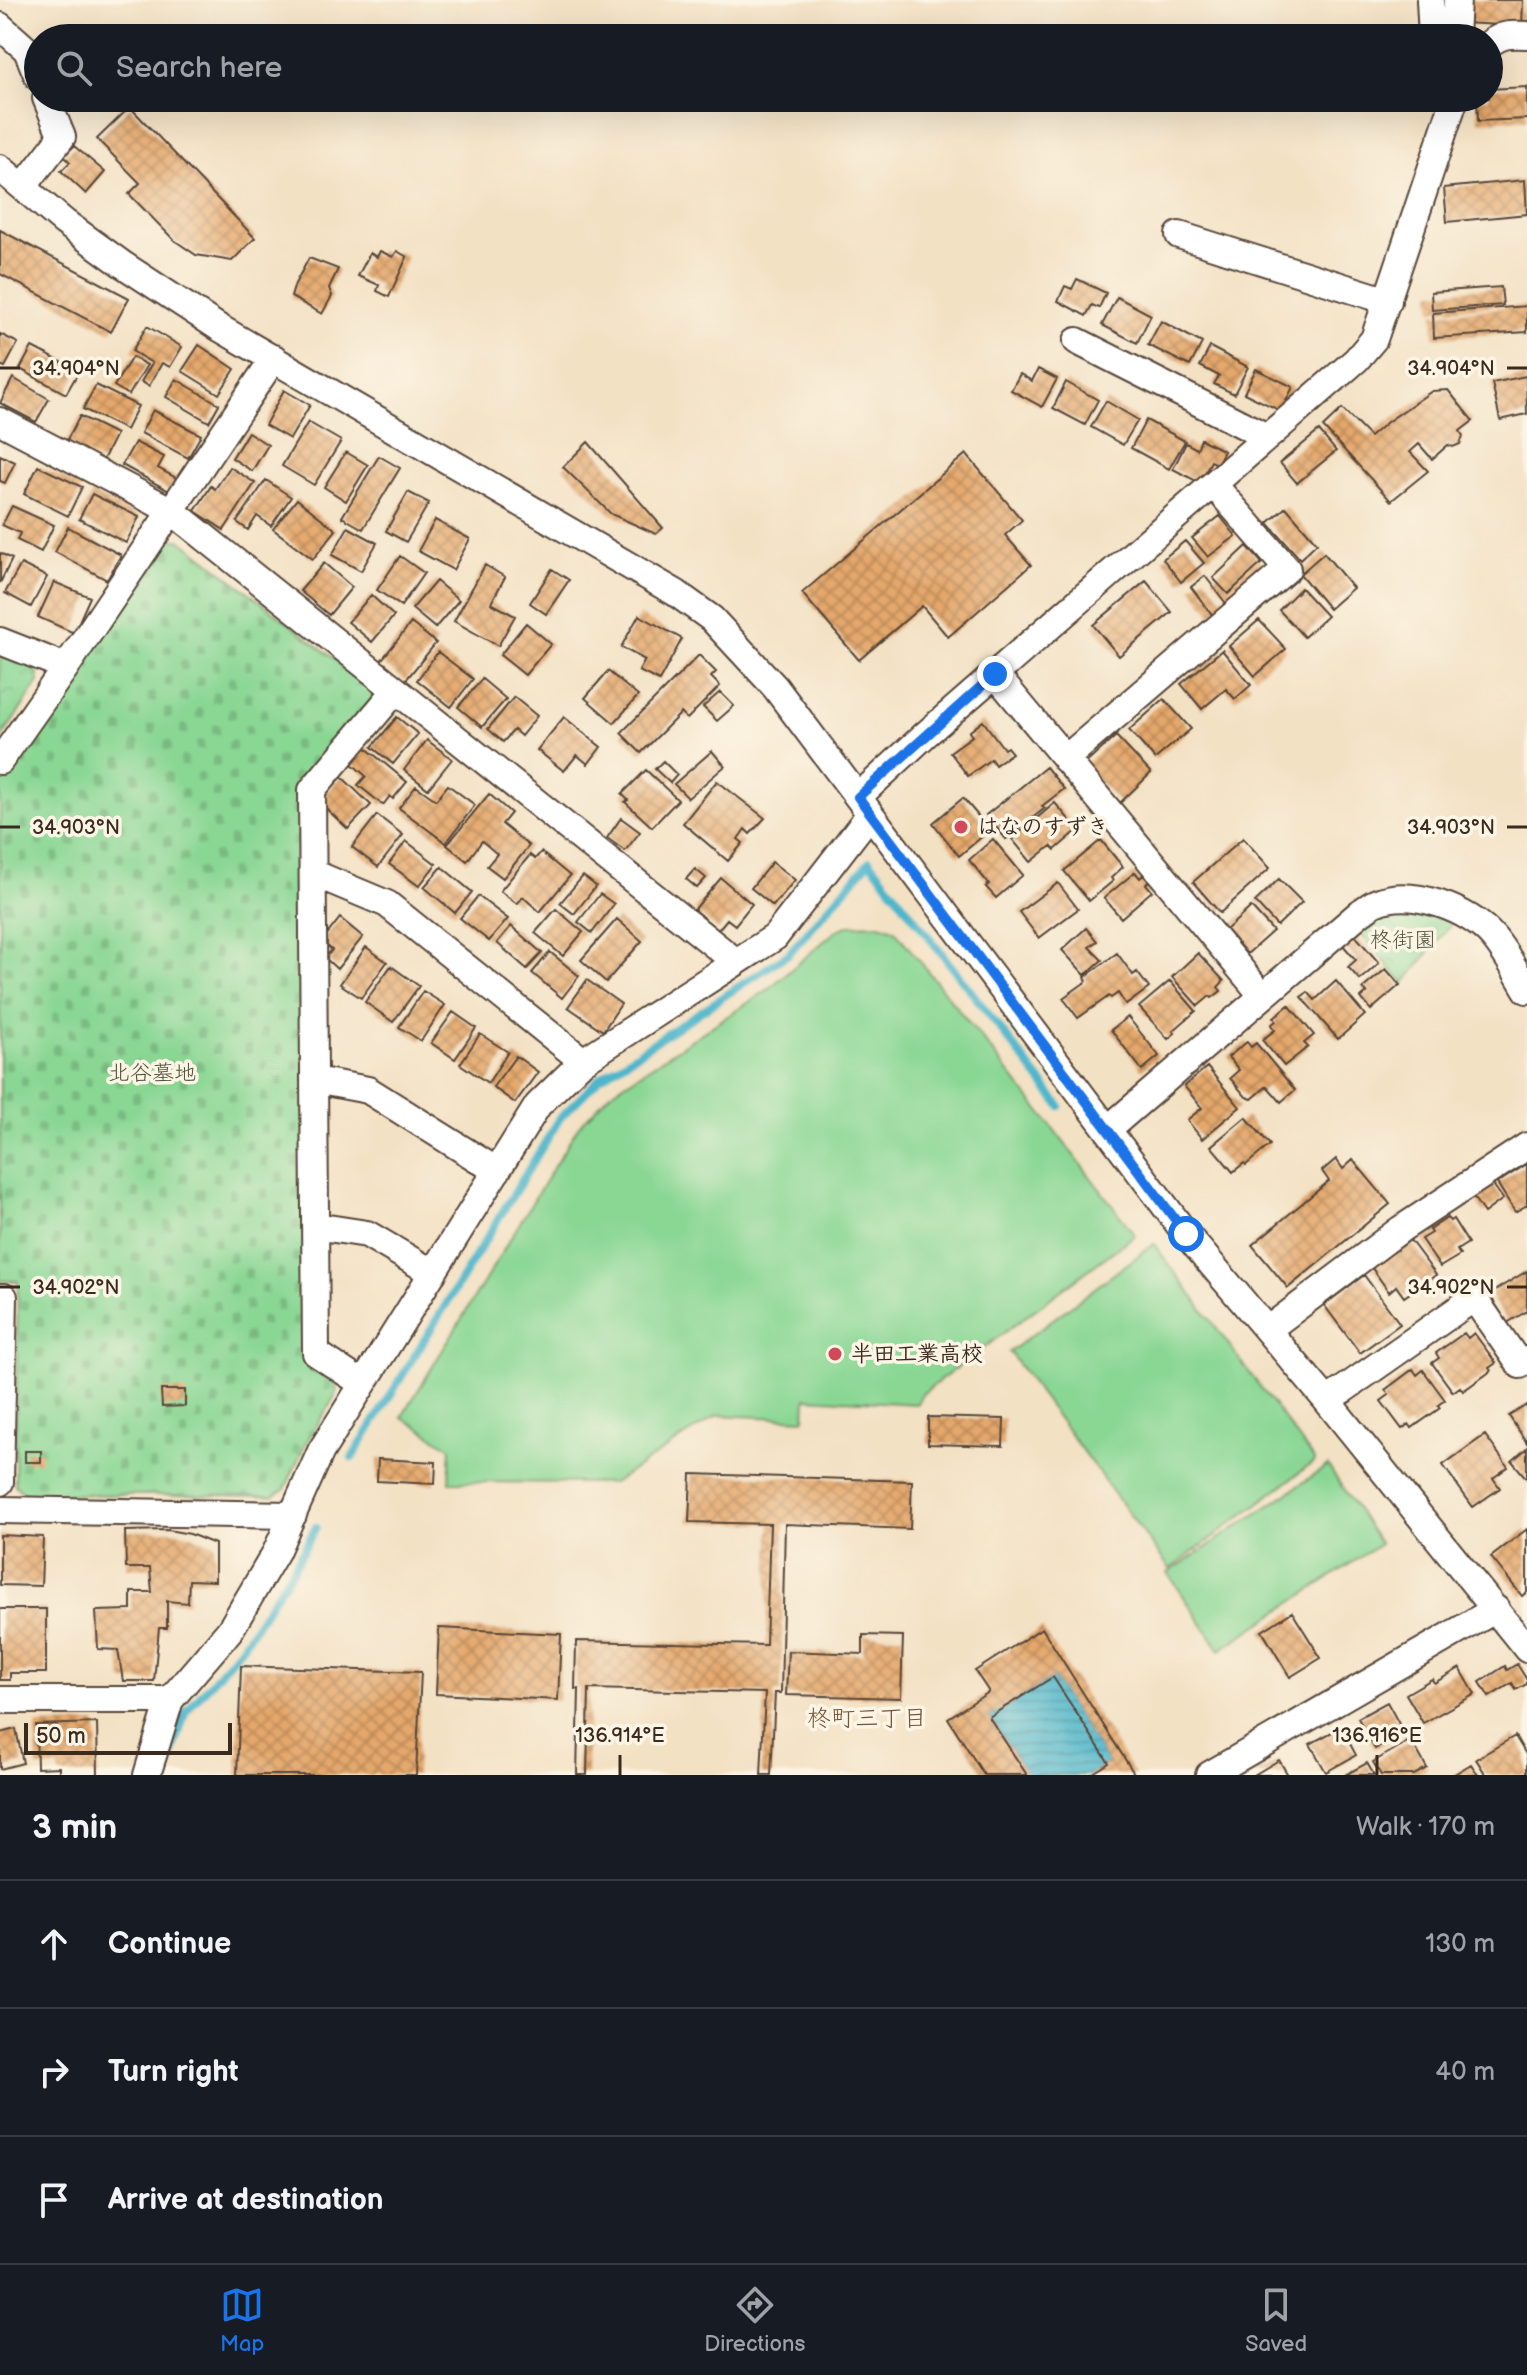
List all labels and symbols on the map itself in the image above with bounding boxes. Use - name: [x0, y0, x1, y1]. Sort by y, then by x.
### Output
- text: 34.904°N: [32, 357, 120, 381]
- text: 34.904°N: [1407, 357, 1495, 381]
- route end: [977, 656, 1013, 692]
- place label: はなのすずき: [977, 814, 1109, 841]
- text: 34.903°N: [32, 816, 120, 840]
- text: 34.903°N: [1407, 816, 1495, 840]
- marker: はなのすずき: [952, 818, 970, 836]
- park label: 柊街園: [1370, 927, 1436, 954]
- park label: 北谷墓地: [108, 1060, 196, 1087]
- route start: [1168, 1216, 1204, 1252]
- text: 34.902°N: [32, 1276, 120, 1300]
- text: 34.902°N: [1407, 1276, 1495, 1300]
- place label: 半田工業高校: [851, 1341, 983, 1368]
- marker: 半田工業高校: [826, 1345, 844, 1363]
- district label: 柊町三丁目: [807, 1704, 927, 1733]
- scale bar: [24, 1719, 232, 1755]
- text: 136.914°E: [575, 1724, 665, 1748]
- text: 136.916°E: [1332, 1724, 1422, 1748]

